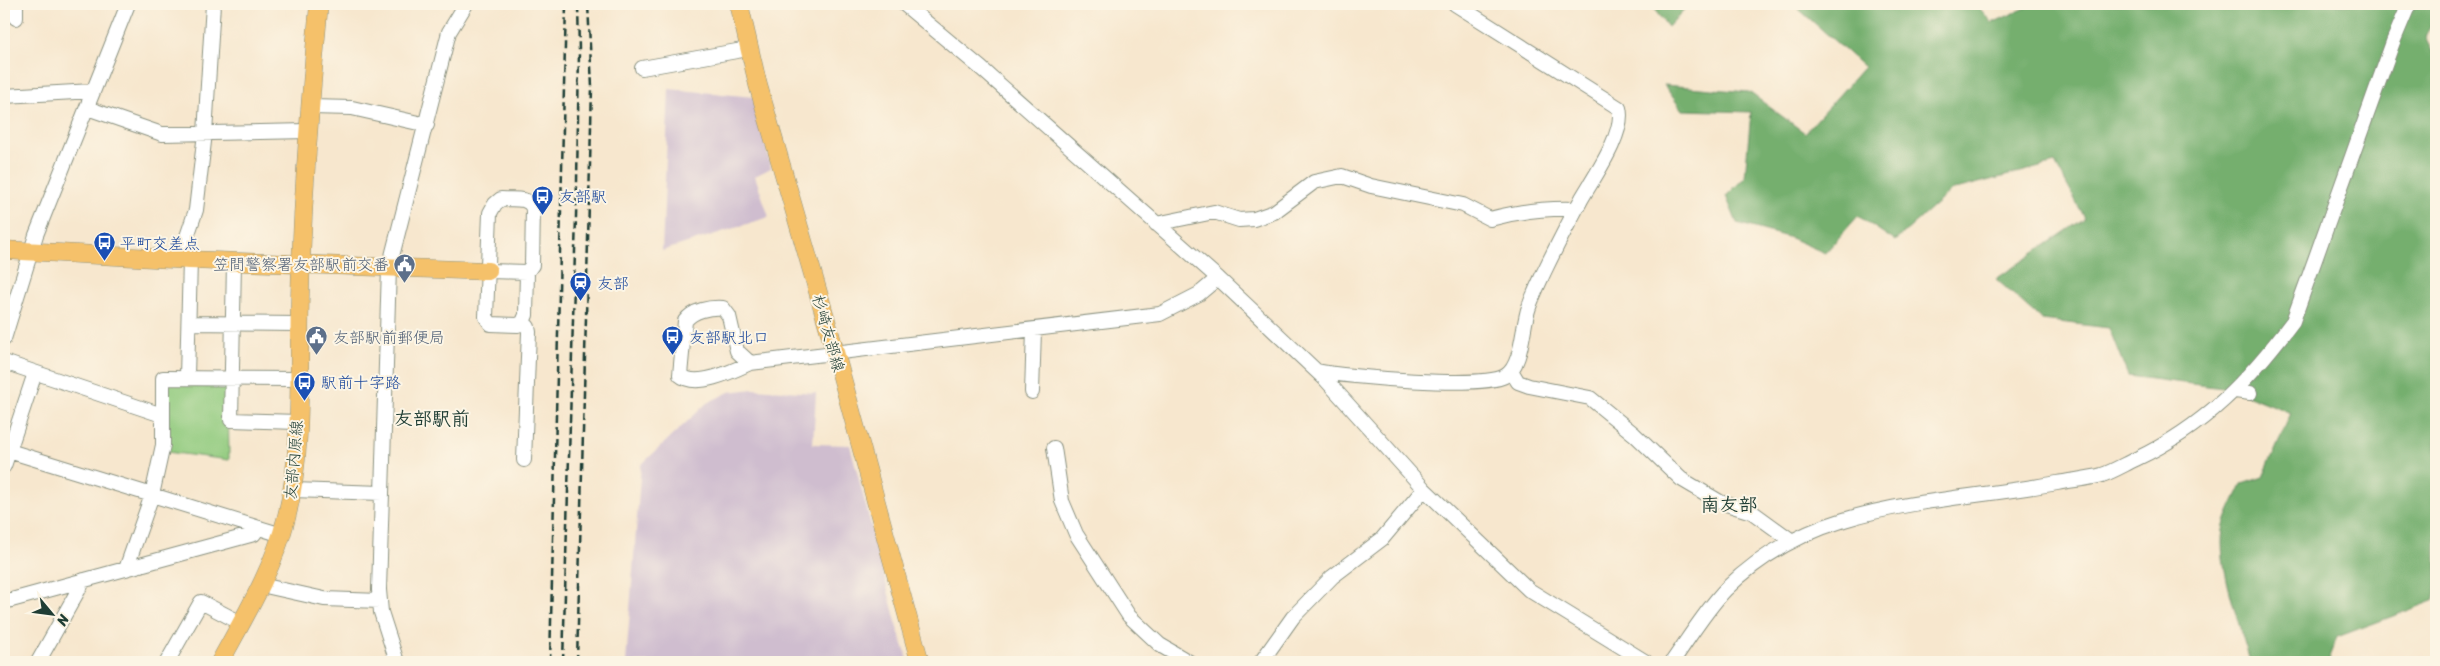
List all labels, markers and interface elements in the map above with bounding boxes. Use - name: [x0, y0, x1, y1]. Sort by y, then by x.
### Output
- place label: 友部駅: [559, 182, 607, 211]
- bus stop icon: 友部駅: [531, 184, 555, 215]
- place label: 平町交差点: [120, 229, 200, 258]
- bus stop icon: 平町交差点: [92, 231, 116, 262]
- place label: 笠間警察署友部駅前交番: [213, 250, 389, 279]
- public building icon: 笠間警察署友部駅前交番: [393, 252, 417, 283]
- place label: 友部: [597, 269, 629, 298]
- station icon: 友部: [569, 271, 593, 302]
- street label: 杉崎友部線: [804, 291, 853, 376]
- place label: 友部駅前郵便局: [333, 323, 445, 352]
- place label: 友部駅北口: [689, 323, 769, 352]
- public building icon: 友部駅前郵便局: [305, 325, 329, 356]
- bus stop icon: 友部駅北口: [661, 325, 685, 356]
- place label: 駅前十字路: [321, 368, 401, 397]
- bus stop icon: 駅前十字路: [293, 370, 317, 401]
- district label: 友部駅前: [394, 402, 470, 435]
- street label: 友部内原線: [276, 419, 311, 501]
- district label: 南友部: [1700, 488, 1758, 521]
- north arrow: [28, 588, 78, 638]
- text: N: [50, 609, 77, 631]

